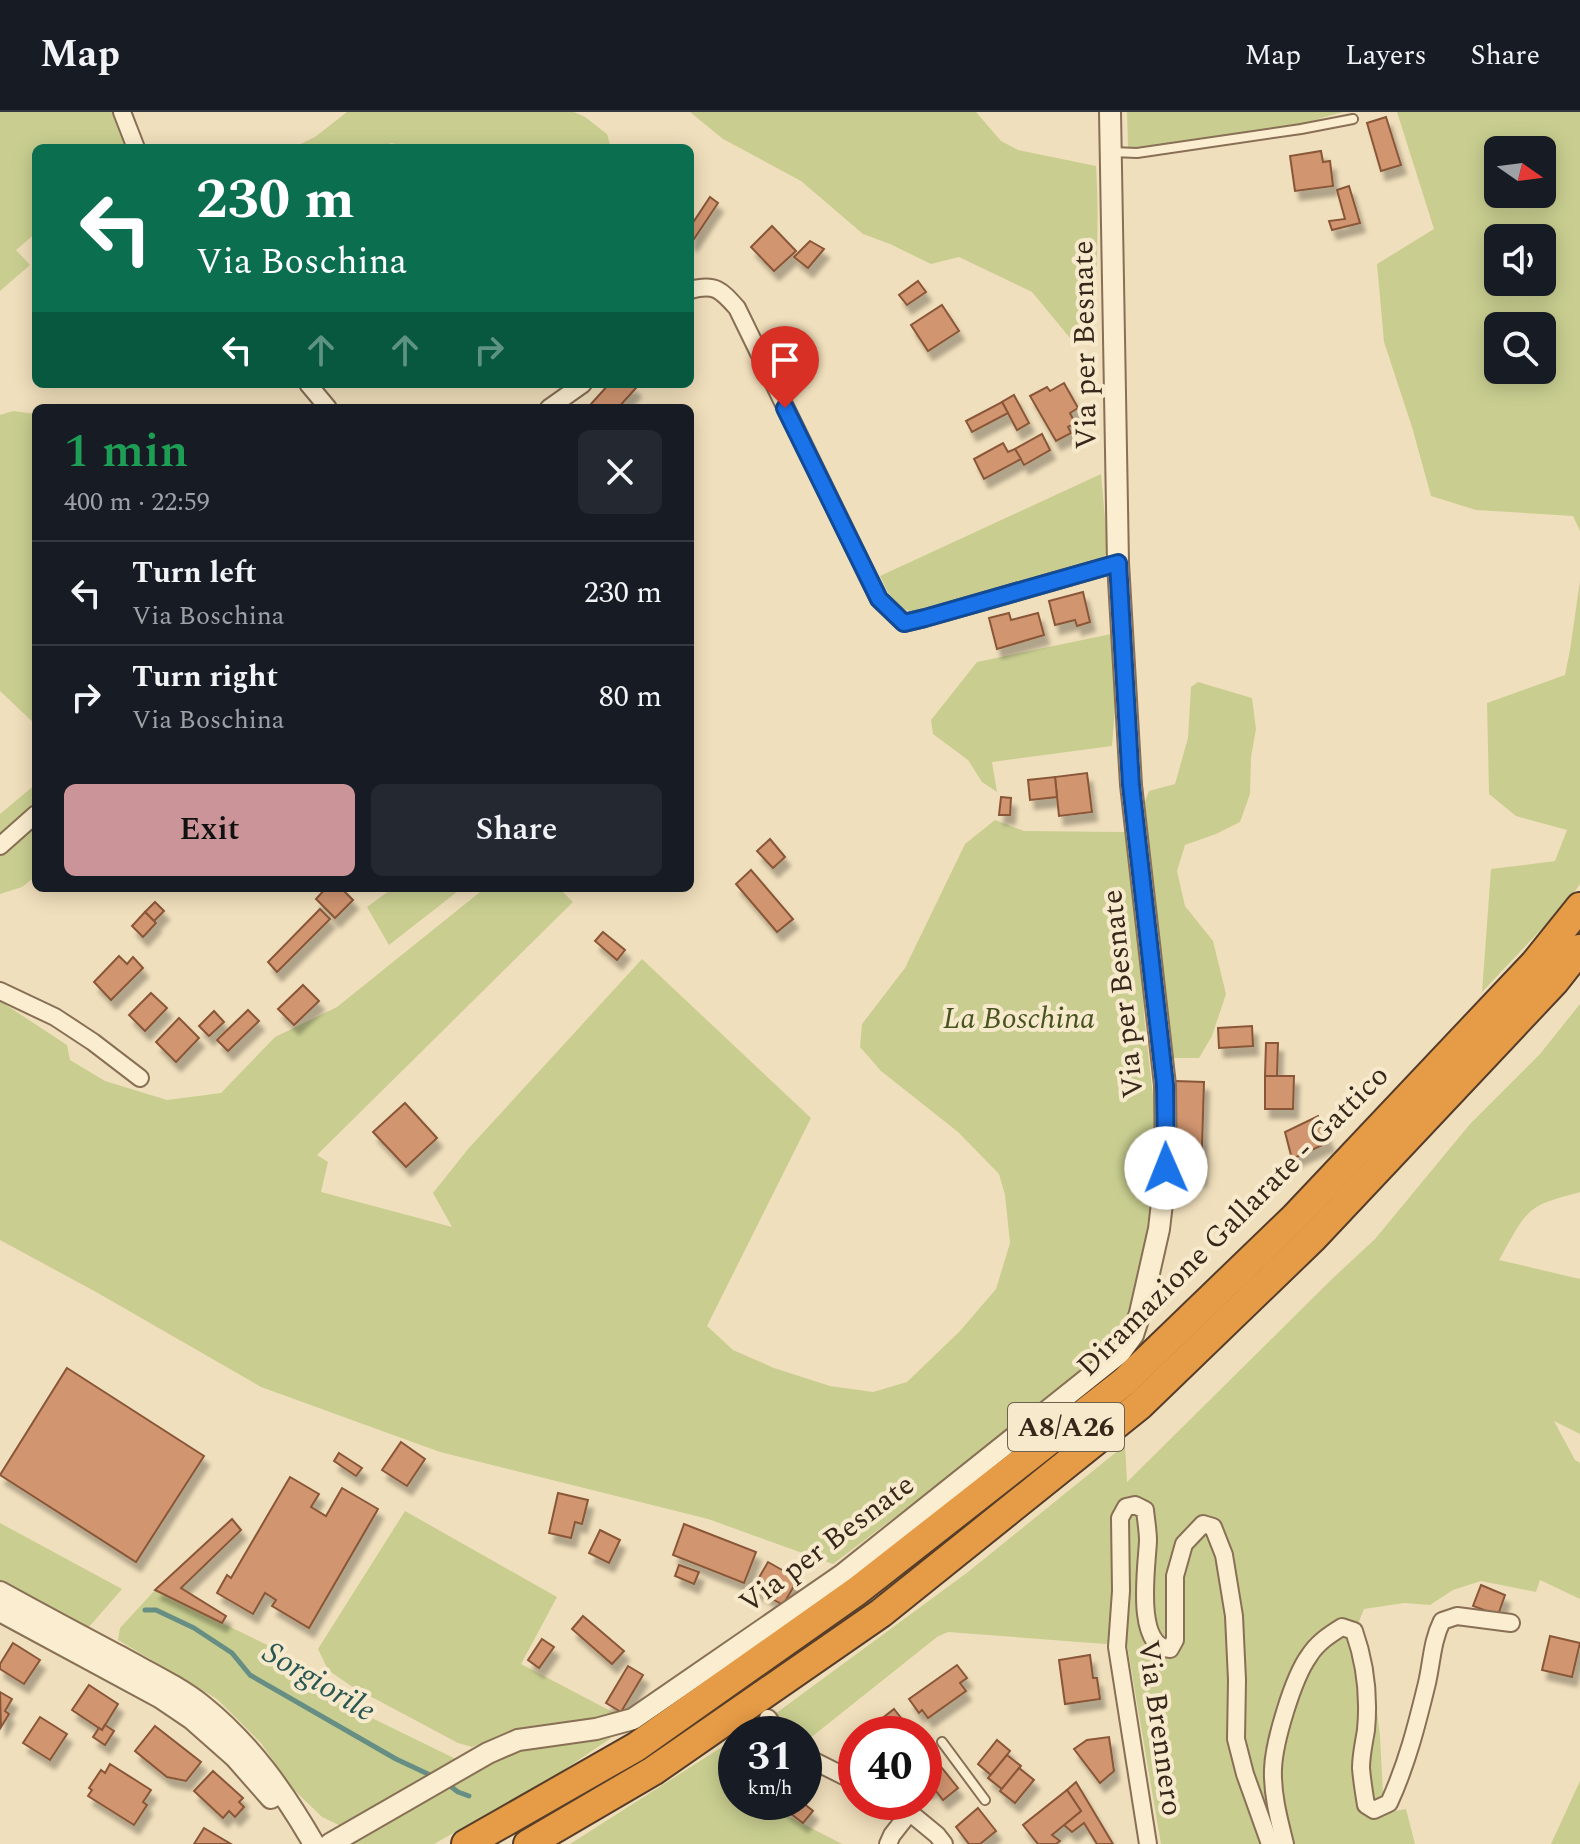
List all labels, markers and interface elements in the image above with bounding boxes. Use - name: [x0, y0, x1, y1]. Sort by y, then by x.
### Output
- text: Map: [40, 26, 120, 84]
- text: Map: [1245, 34, 1301, 77]
- text: Layers: [1345, 34, 1427, 77]
- text: Share: [1471, 34, 1540, 77]
- north arrow: [1484, 136, 1556, 208]
- map controls: [1484, 136, 1556, 384]
- text: 230 m: [196, 158, 355, 243]
- icon: left: [64, 176, 168, 280]
- button: sound: [1484, 224, 1556, 296]
- text: Via Boschina: [196, 235, 407, 290]
- street label: Via per Besnate: [1060, 240, 1110, 450]
- button: search: [1484, 312, 1556, 384]
- pin: [751, 326, 819, 408]
- icon: left: [215, 328, 259, 372]
- icon: ahead: [299, 328, 343, 372]
- icon: ahead: [383, 328, 427, 372]
- icon: right: [467, 328, 511, 372]
- icon: arrive: [763, 338, 807, 382]
- text: 1 min: [64, 415, 189, 488]
- button: close: [578, 430, 662, 514]
- text: 400 m · 22:59: [64, 482, 210, 522]
- text: Turn left: [132, 550, 257, 596]
- text: 230 m: [584, 570, 662, 616]
- icon: left: [64, 571, 108, 615]
- text: Via Boschina: [132, 596, 285, 636]
- text: Turn right: [132, 654, 278, 700]
- text: 80 m: [599, 674, 662, 720]
- icon: right: [64, 675, 108, 719]
- text: Via Boschina: [132, 700, 285, 740]
- button: Exit: [64, 784, 355, 876]
- button: Share: [371, 784, 662, 876]
- street label: Via per Besnate: [1089, 887, 1157, 1101]
- park label: La Boschina: [943, 996, 1095, 1042]
- street label: Diramazione Gallarate - Gattico: [1066, 1054, 1400, 1388]
- position arrow: [1124, 1126, 1208, 1210]
- road number: A8/A26: [1008, 1403, 1124, 1451]
- street label: Via per Besnate: [730, 1463, 924, 1625]
- water label: Sorgiorile: [253, 1629, 385, 1735]
- street label: Via Brennero: [1125, 1637, 1195, 1819]
- speed limit sign: 40: [838, 1716, 942, 1820]
- text: 31: [748, 1727, 792, 1788]
- text: km/h: [748, 1773, 793, 1803]

